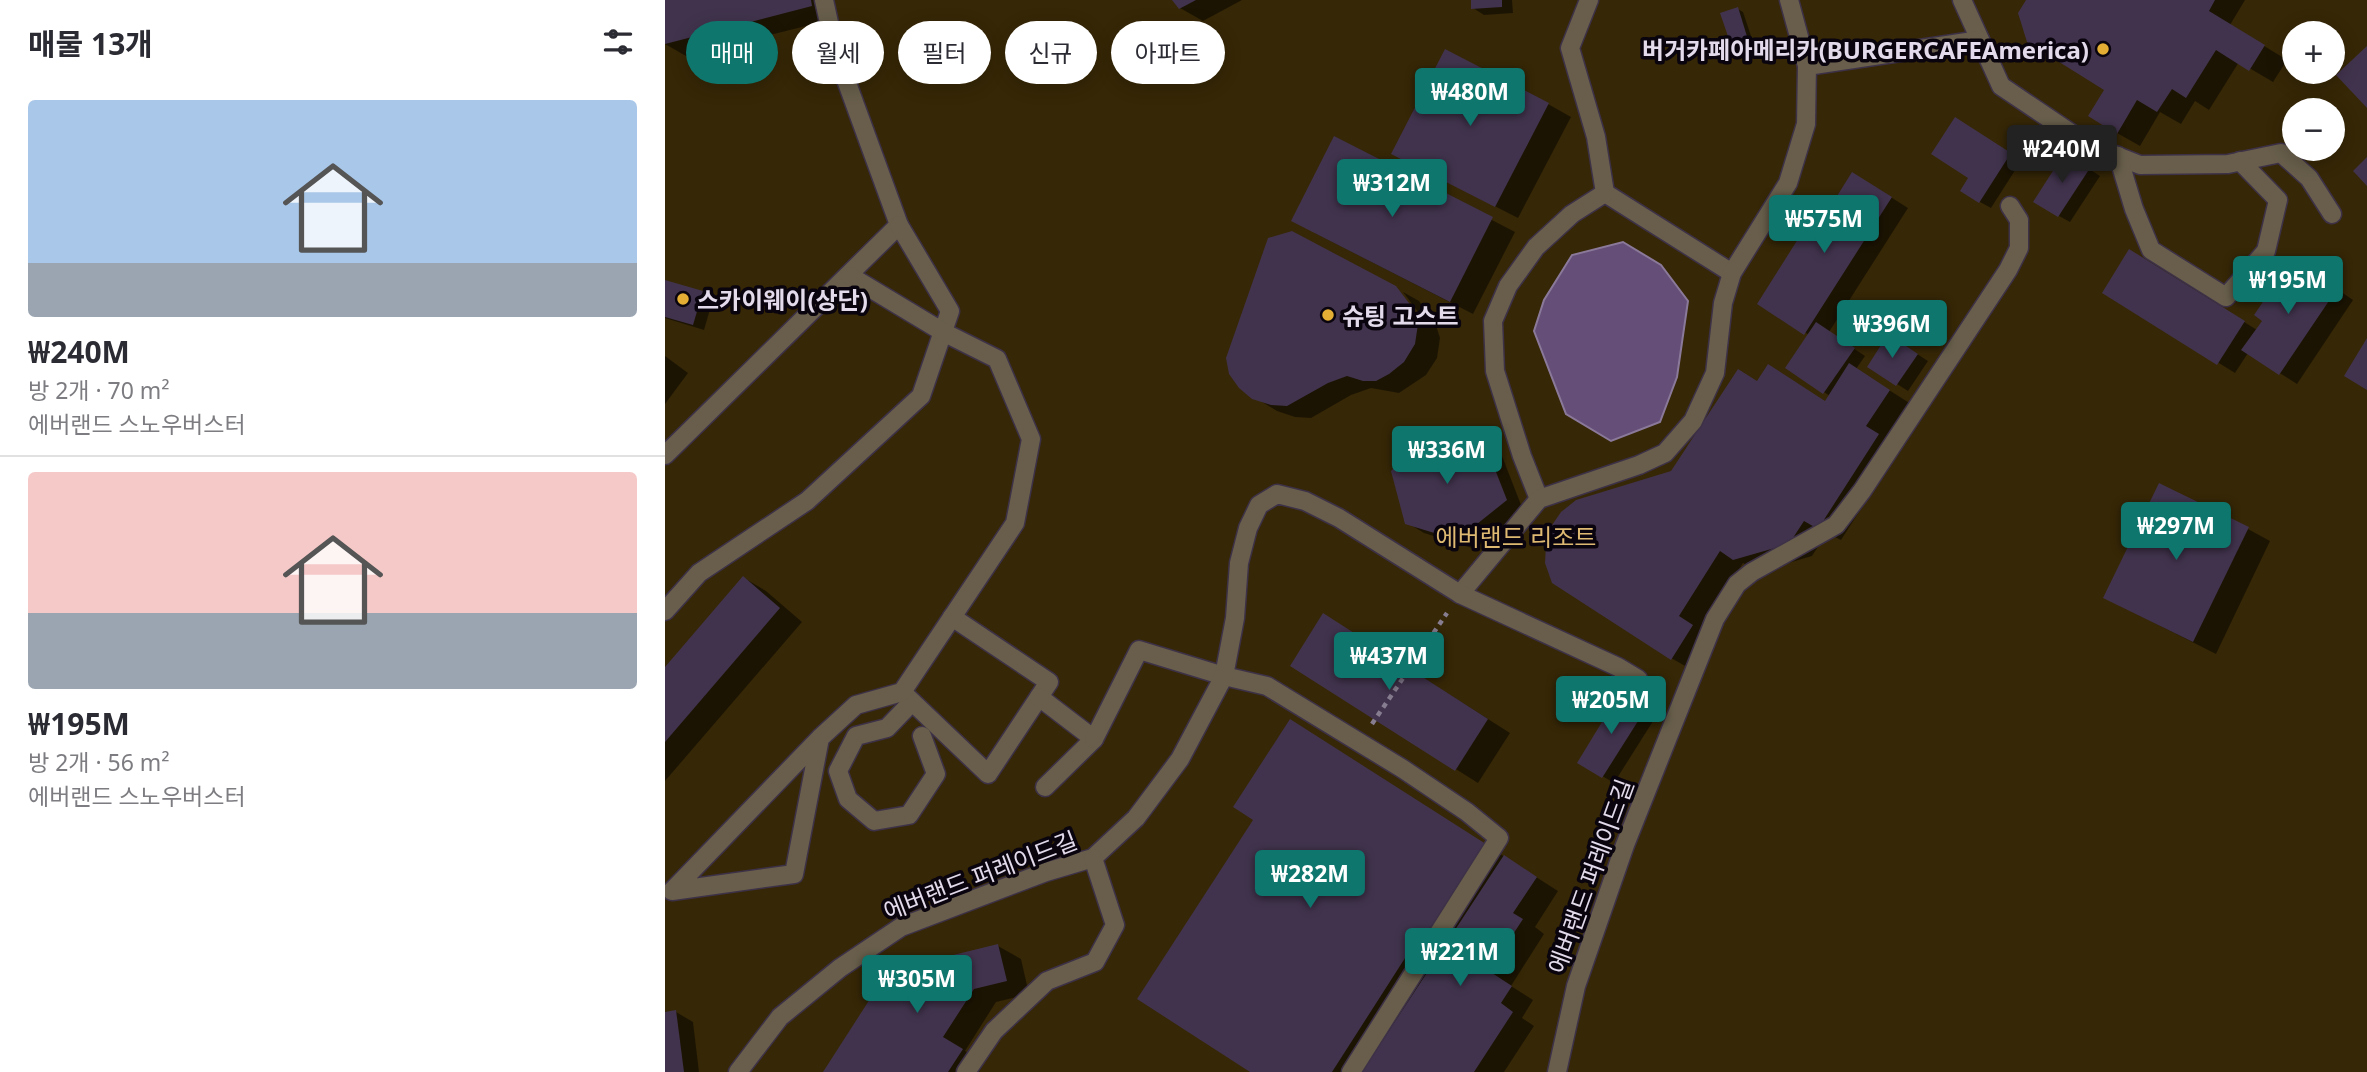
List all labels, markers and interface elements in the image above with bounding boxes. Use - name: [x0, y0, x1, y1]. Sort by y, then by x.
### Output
- chip: 매매: [686, 21, 778, 84]
- chip: 월세: [792, 21, 884, 84]
- chip: 필터: [898, 21, 991, 84]
- chip: 신규: [1005, 21, 1097, 84]
- chip: 아파트: [1111, 21, 1225, 84]
- map controls: [2282, 21, 2345, 161]
- button: +: [2282, 21, 2345, 84]
- text: 매물 13개: [28, 23, 153, 64]
- icon: filters: [599, 23, 637, 61]
- place label: 버거카페아메리카(BURGERCAFEAmerica): [1642, 33, 2089, 66]
- marker: 버거카페아메리카(BURGERCAFEAmerica): [2095, 41, 2111, 57]
- pin: ₩480M: [1421, 68, 1519, 128]
- text: ₩480M: [1431, 75, 1509, 107]
- button: −: [2282, 98, 2345, 161]
- pin: ₩240M: [2013, 125, 2111, 185]
- text: ₩240M: [2023, 132, 2101, 164]
- icon: home: [270, 145, 396, 271]
- pin: ₩312M: [1343, 160, 1441, 219]
- text: ₩312M: [1353, 166, 1431, 198]
- pin: ₩575M: [1775, 196, 1873, 255]
- text: ₩575M: [1785, 202, 1863, 234]
- pin: ₩195M: [2239, 256, 2337, 316]
- text: ₩195M: [2249, 263, 2327, 295]
- place label: 스카이웨이(상단): [697, 283, 868, 316]
- marker: 스카이웨이(상단): [675, 291, 691, 307]
- place label: 슈팅 고스트: [1342, 299, 1459, 332]
- pin: ₩396M: [1843, 300, 1941, 360]
- marker: 슈팅 고스트: [1320, 307, 1336, 323]
- text: ₩396M: [1853, 307, 1931, 339]
- text: ₩240M: [28, 331, 130, 372]
- text: 방 2개 · 70 m²: [28, 374, 169, 406]
- text: 에버랜드 스노우버스터: [28, 408, 246, 440]
- pin: ₩336M: [1398, 426, 1496, 486]
- text: ₩336M: [1408, 433, 1486, 465]
- pin: ₩297M: [2127, 503, 2225, 562]
- text: ₩297M: [2137, 509, 2215, 541]
- icon: home: [270, 517, 396, 643]
- park label: 에버랜드 리조트: [1436, 520, 1596, 553]
- pin: ₩437M: [1340, 632, 1438, 692]
- text: ₩437M: [1350, 639, 1428, 671]
- pin: ₩205M: [1562, 676, 1660, 736]
- text: ₩205M: [1572, 683, 1650, 715]
- text: ₩195M: [28, 703, 130, 744]
- text: 방 2개 · 56 m²: [28, 746, 169, 778]
- street label: 에버랜드 퍼레이드길: [1539, 774, 1641, 978]
- text: 에버랜드 스노우버스터: [28, 780, 246, 812]
- street label: 에버랜드 퍼레이드길: [878, 823, 1082, 927]
- pin: ₩282M: [1261, 850, 1359, 910]
- text: ₩282M: [1271, 857, 1349, 889]
- pin: ₩221M: [1411, 928, 1509, 988]
- text: ₩221M: [1421, 935, 1499, 967]
- pin: ₩305M: [868, 956, 966, 1015]
- text: ₩305M: [878, 962, 956, 994]

